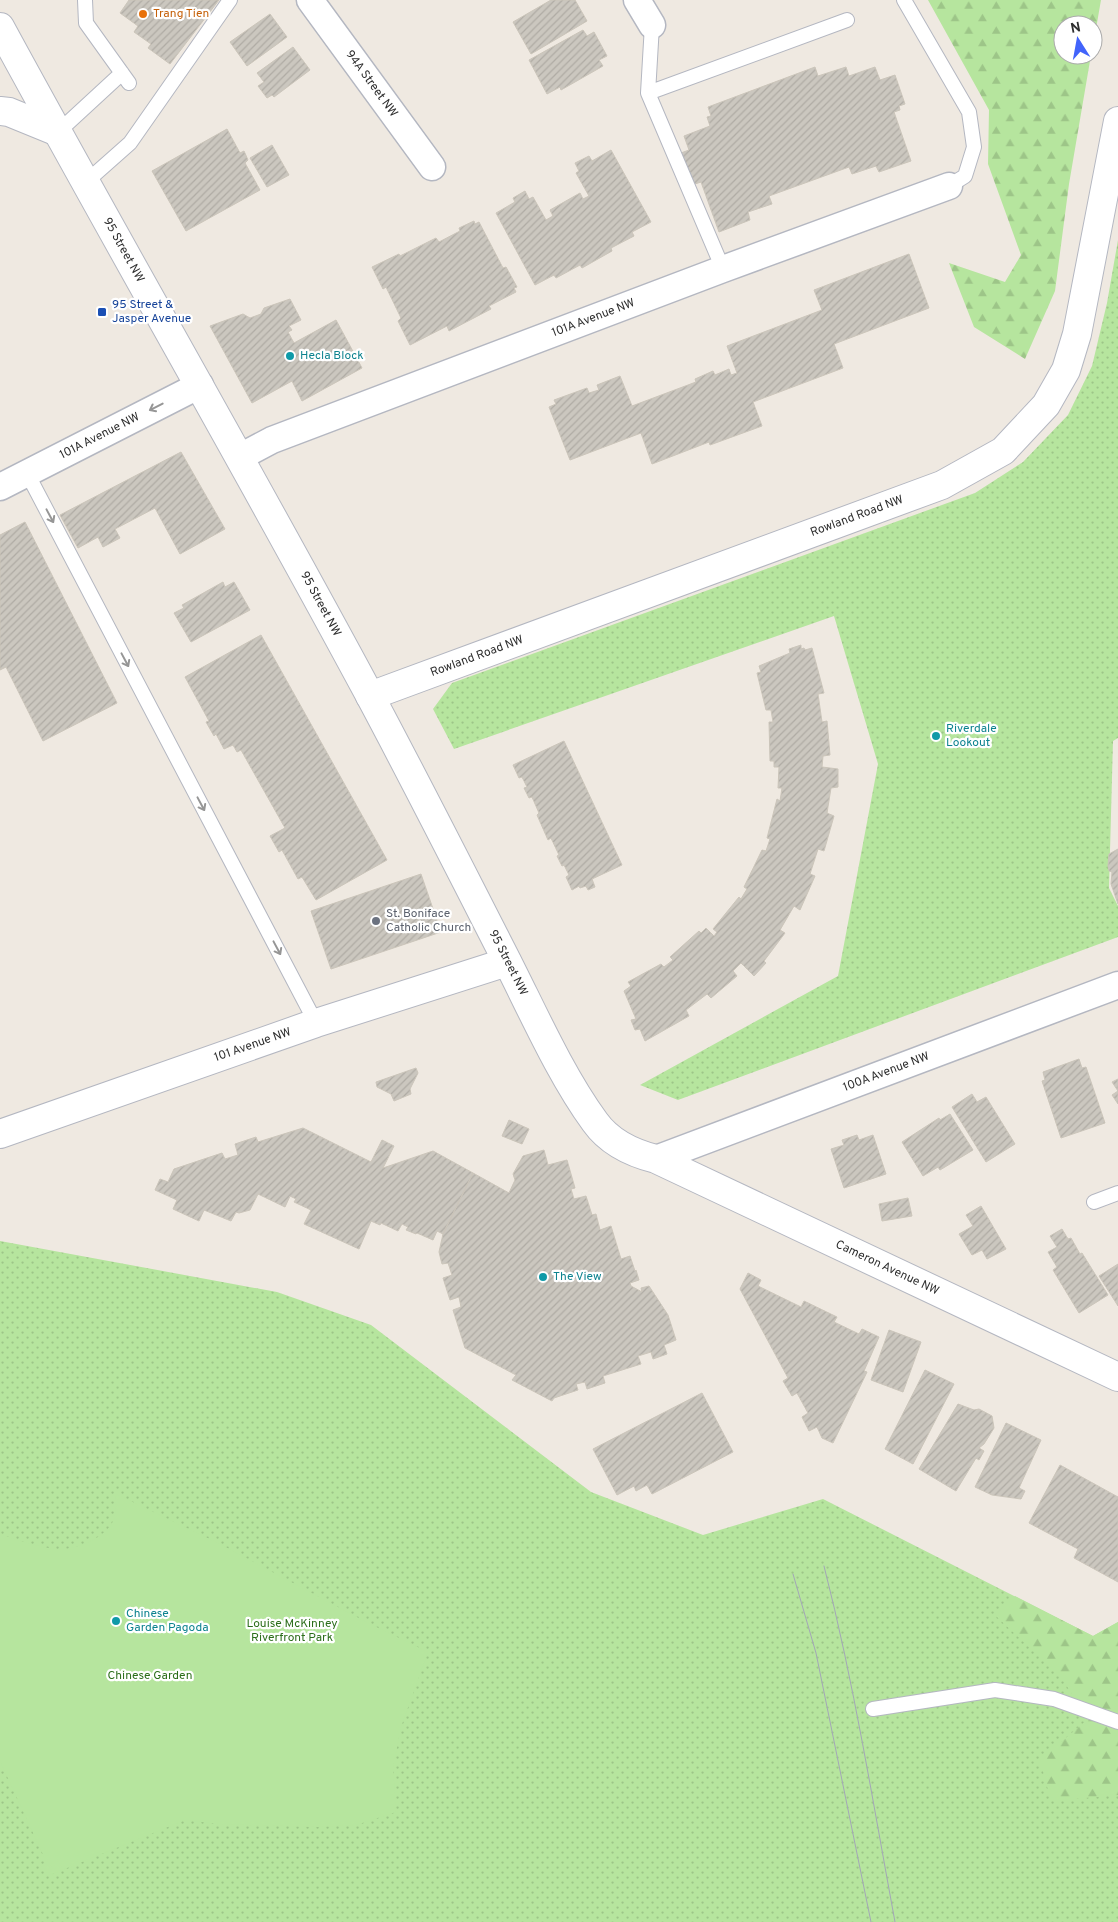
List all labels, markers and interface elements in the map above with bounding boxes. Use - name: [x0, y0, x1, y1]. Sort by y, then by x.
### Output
- place label: Trang Tien: [153, 6, 209, 22]
- marker: Trang Tien: [137, 8, 149, 20]
- north arrow: [1053, 15, 1103, 65]
- text: N: [1069, 19, 1082, 38]
- street label: 94A Street NW: [341, 47, 401, 121]
- street label: 95 Street NW: [99, 215, 148, 285]
- street label: 101A Avenue NW: [550, 295, 637, 341]
- place label: 95 Street & Jasper Avenue: [112, 297, 191, 327]
- marker: 95 Street & Jasper Avenue: [96, 306, 108, 318]
- place label: Hecla Block: [300, 348, 364, 364]
- marker: Hecla Block: [284, 350, 296, 362]
- one-way arrow: [149, 402, 164, 412]
- street label: 101A Avenue NW: [57, 409, 143, 463]
- street label: Rowland Road NW: [808, 492, 906, 541]
- one-way arrow: [45, 508, 55, 523]
- street label: 95 Street NW: [296, 569, 345, 639]
- street label: Rowland Road NW: [428, 632, 526, 681]
- one-way arrow: [121, 652, 130, 667]
- place label: Riverdale Lookout: [946, 721, 997, 751]
- marker: Riverdale Lookout: [930, 730, 942, 742]
- one-way arrow: [197, 796, 206, 811]
- place label: St. Boniface Catholic Church: [386, 906, 471, 936]
- marker: St. Boniface Catholic Church: [370, 915, 382, 927]
- street label: 95 Street NW: [485, 927, 531, 998]
- one-way arrow: [272, 940, 282, 954]
- street label: 101 Avenue NW: [212, 1024, 293, 1066]
- street label: 100A Avenue NW: [841, 1049, 932, 1096]
- street label: Cameron Avenue NW: [833, 1237, 942, 1299]
- place label: The View: [553, 1269, 602, 1285]
- marker: The View: [537, 1271, 549, 1283]
- place label: Chinese Garden Pagoda: [126, 1606, 208, 1636]
- marker: Chinese Garden Pagoda: [110, 1615, 122, 1627]
- park label: Louise McKinney Riverfront Park: [246, 1616, 338, 1646]
- park label: Chinese Garden: [108, 1668, 192, 1684]

